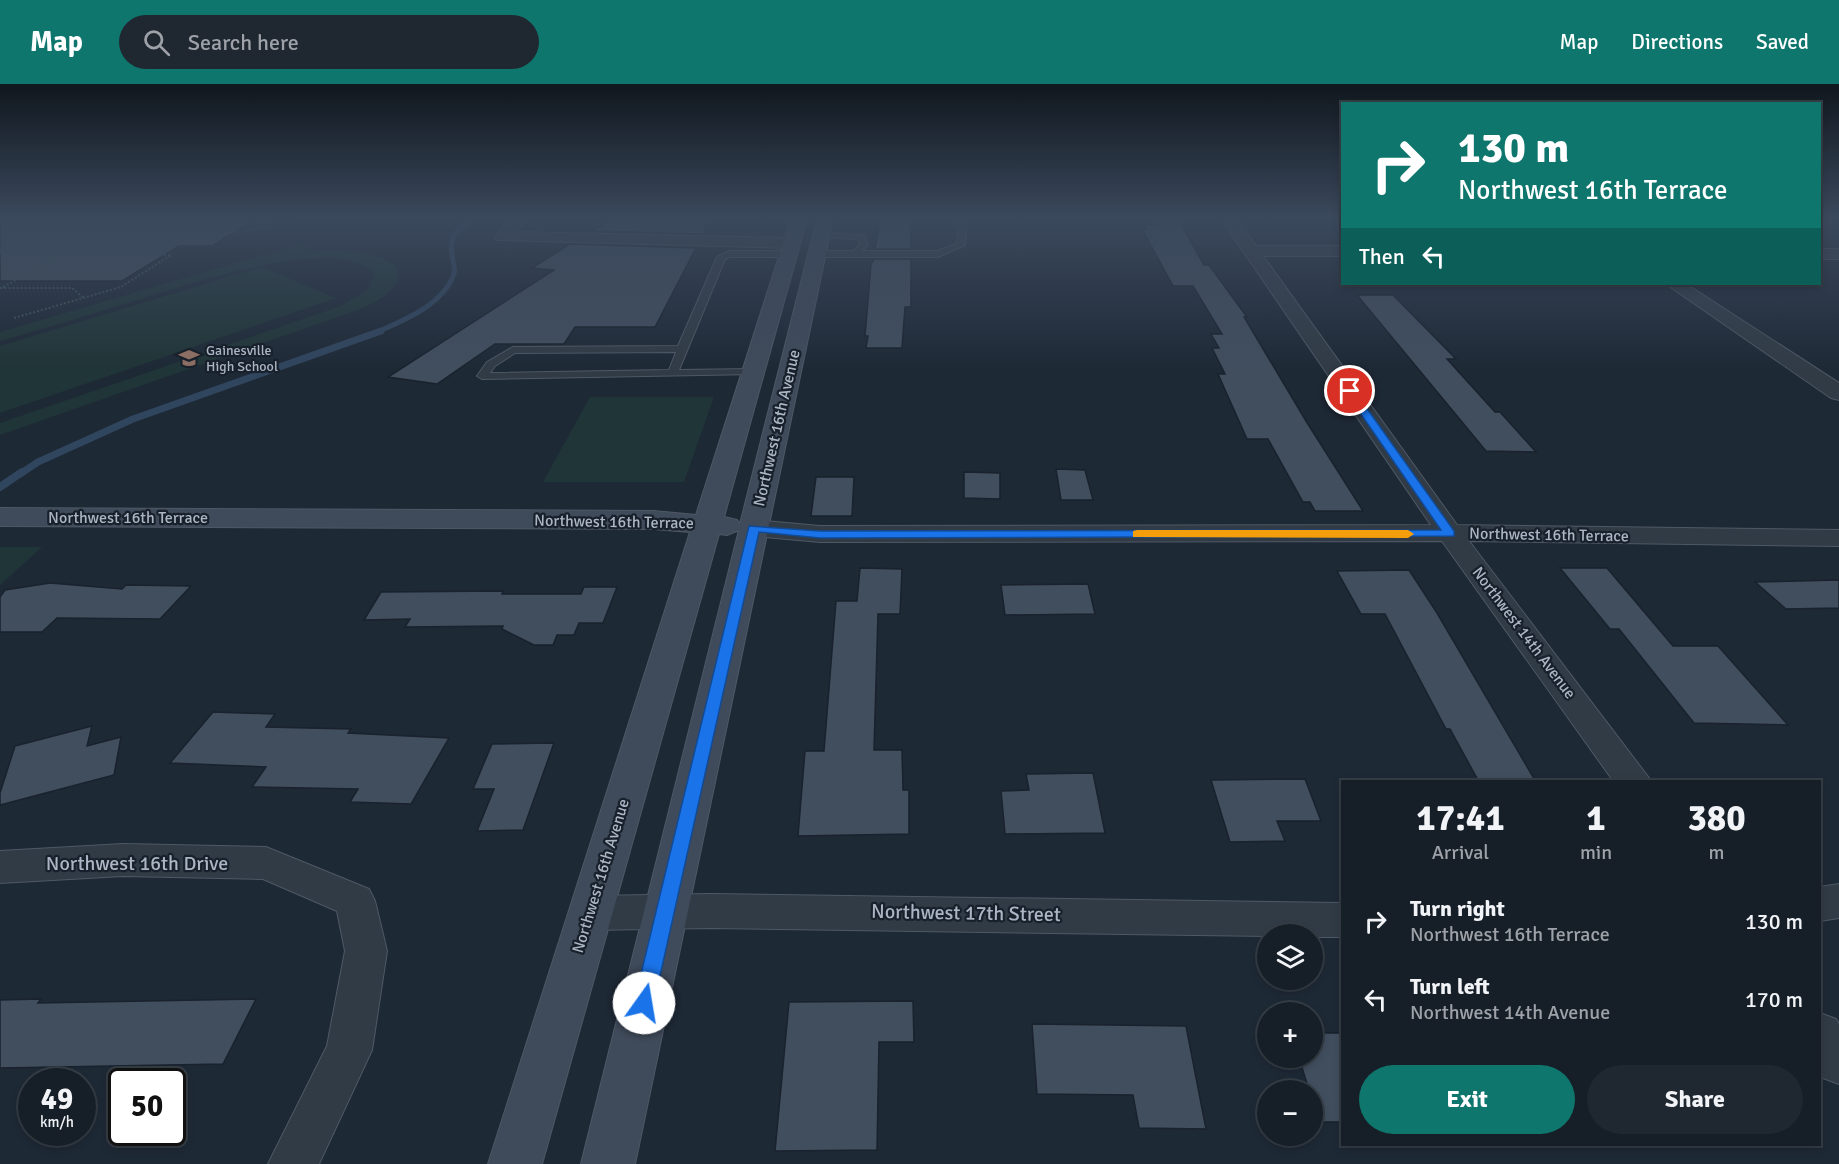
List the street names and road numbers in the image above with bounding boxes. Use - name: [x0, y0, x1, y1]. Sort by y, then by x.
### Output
- street label: Northwest 16th Avenue: [749, 348, 805, 508]
- street label: Northwest 16th Terrace: [48, 508, 208, 528]
- street label: Northwest 16th Terrace: [534, 511, 694, 533]
- street label: Northwest 16th Terrace: [1469, 524, 1629, 546]
- street label: Northwest 14th Avenue: [1468, 563, 1580, 703]
- street label: Northwest 16th Avenue: [568, 797, 634, 955]
- street label: Northwest 16th Drive: [46, 851, 228, 876]
- street label: Northwest 17th Street: [871, 899, 1061, 927]

